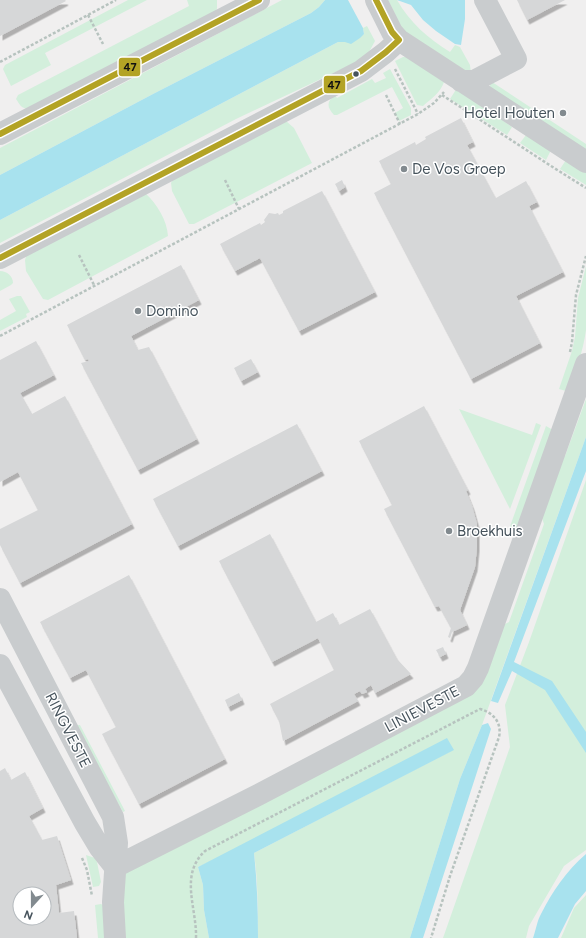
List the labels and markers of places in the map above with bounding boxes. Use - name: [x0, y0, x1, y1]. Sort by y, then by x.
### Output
- unlabelled marker: [351, 69, 361, 79]
- place label: Hotel Houten: [464, 104, 555, 122]
- marker: Hotel Houten: [558, 108, 568, 118]
- place label: De Vos Groep: [412, 160, 506, 178]
- marker: De Vos Groep: [399, 164, 409, 174]
- place label: Domino: [146, 302, 199, 320]
- marker: Domino: [133, 306, 143, 316]
- place label: Broekhuis: [457, 522, 523, 540]
- marker: Broekhuis: [444, 526, 454, 536]

